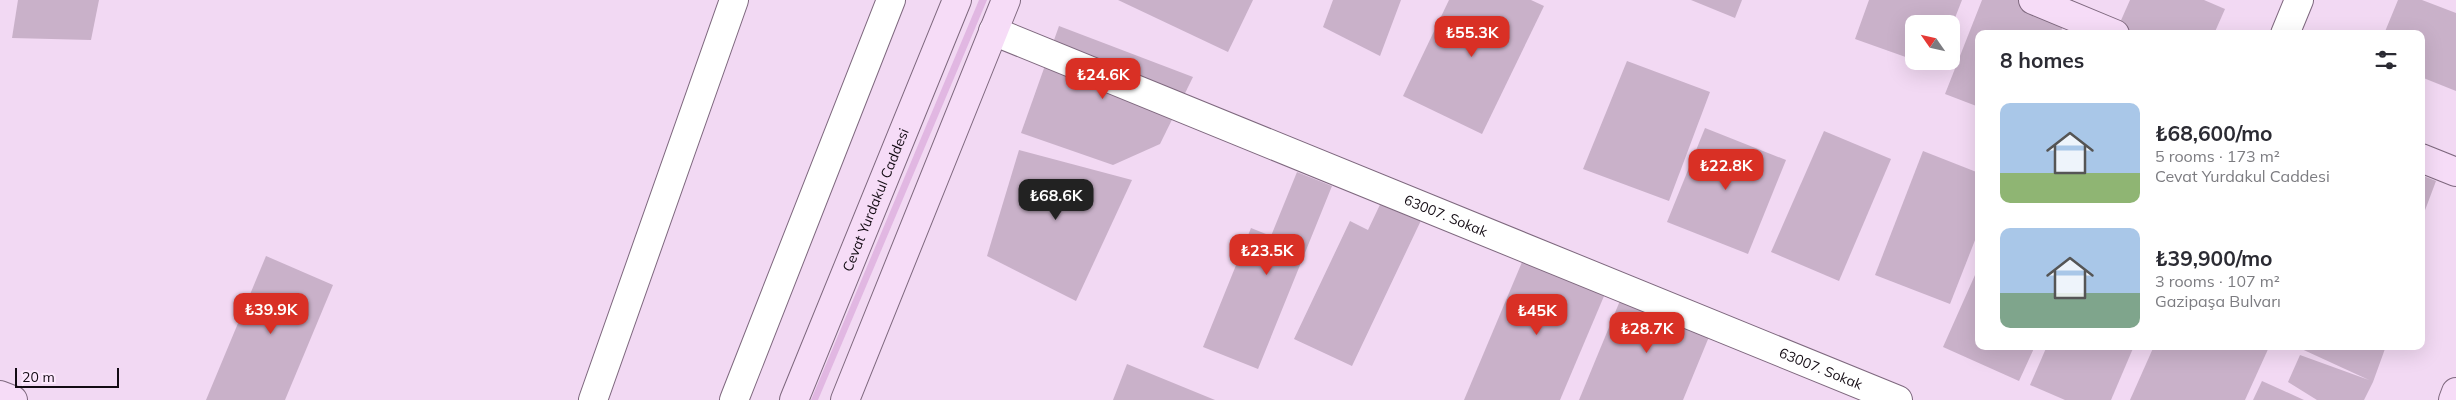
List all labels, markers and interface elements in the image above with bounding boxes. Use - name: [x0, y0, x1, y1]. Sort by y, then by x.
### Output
- pin: ₺55.3K: [1431, 15, 1513, 58]
- north arrow: [1905, 15, 1960, 70]
- map controls: [1905, 15, 1960, 70]
- text: ₺55.3K: [1445, 22, 1499, 42]
- icon: filters: [2372, 46, 2400, 74]
- text: 8 homes: [2000, 47, 2084, 73]
- pin: ₺24.6K: [1062, 58, 1144, 100]
- text: ₺24.6K: [1076, 64, 1130, 84]
- text: ₺68,600/mo: [2155, 120, 2273, 146]
- icon: home: [2040, 123, 2100, 183]
- street label: Cevat Yurdakul Caddesi: [838, 126, 913, 274]
- text: 5 rooms · 173 m²: [2155, 146, 2280, 166]
- pin: ₺22.8K: [1685, 148, 1767, 191]
- text: ₺22.8K: [1699, 155, 1753, 175]
- text: Cevat Yurdakul Caddesi: [2155, 166, 2330, 186]
- pin: ₺68.6K: [1015, 178, 1097, 221]
- text: ₺68.6K: [1029, 185, 1083, 205]
- street label: 63007. Sokak: [1401, 191, 1491, 241]
- pin: ₺23.5K: [1226, 234, 1308, 276]
- text: ₺23.5K: [1240, 240, 1294, 260]
- text: ₺39,900/mo: [2155, 245, 2273, 271]
- icon: home: [2040, 248, 2100, 308]
- text: 3 rooms · 107 m²: [2155, 271, 2280, 291]
- text: Gazipaşa Bulvarı: [2155, 291, 2281, 311]
- pin: ₺39.9K: [230, 292, 312, 335]
- pin: ₺45K: [1507, 294, 1567, 336]
- text: ₺39.9K: [244, 299, 298, 319]
- text: ₺45K: [1517, 300, 1557, 320]
- pin: ₺28.7K: [1606, 312, 1688, 354]
- text: ₺28.7K: [1620, 318, 1674, 338]
- street label: 63007. Sokak: [1777, 344, 1866, 394]
- scale bar: [15, 365, 119, 388]
- text: 20 m: [22, 368, 55, 386]

